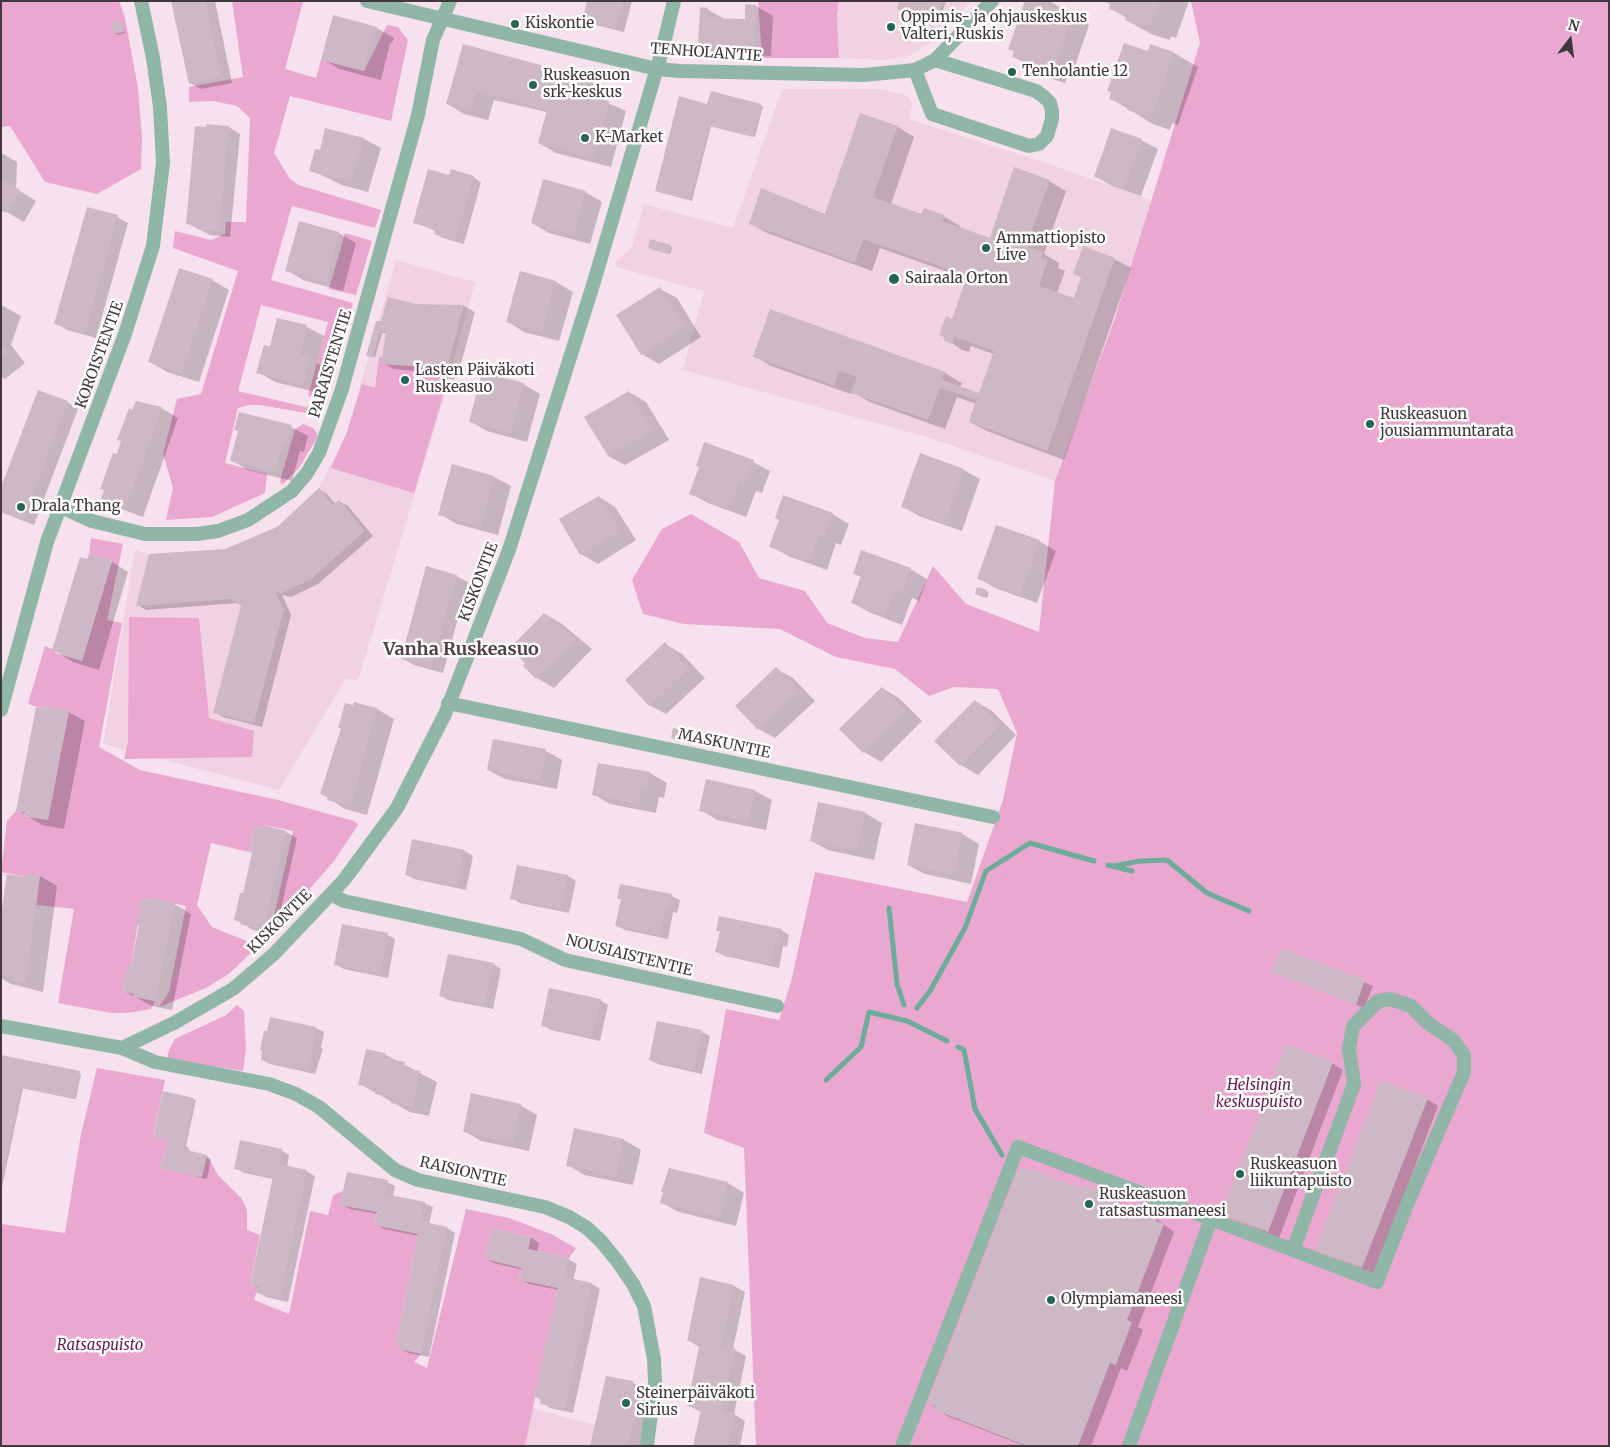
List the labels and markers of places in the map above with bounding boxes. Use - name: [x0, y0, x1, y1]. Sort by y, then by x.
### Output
- place label: Oppimis- ja ohjauskeskus Valteri, Ruskis: [901, 9, 1087, 44]
- place label: Kiskontie: [525, 15, 594, 33]
- marker: Kiskontie: [509, 18, 521, 30]
- marker: Oppimis- ja ohjauskeskus Valteri, Ruskis: [885, 21, 897, 33]
- place label: Tenholantie 12: [1022, 63, 1128, 81]
- marker: Tenholantie 12: [1006, 66, 1018, 78]
- place label: Ruskeasuon srk-keskus: [543, 67, 630, 102]
- marker: Ruskeasuon srk-keskus: [527, 79, 539, 91]
- place label: K-Market: [595, 129, 663, 147]
- marker: K-Market: [579, 132, 591, 144]
- place label: Ammattiopisto Live: [996, 230, 1105, 265]
- marker: Ammattiopisto Live: [980, 242, 992, 254]
- place label: Sairaala Orton: [905, 270, 1008, 288]
- marker: Sairaala Orton: [887, 272, 901, 286]
- place label: Lasten Päiväkoti Ruskeasuo: [415, 362, 535, 397]
- marker: Lasten Päiväkoti Ruskeasuo: [399, 374, 411, 386]
- place label: Ruskeasuon jousiammuntarata: [1380, 406, 1514, 441]
- marker: Ruskeasuon jousiammuntarata: [1364, 418, 1376, 430]
- place label: Drala Thang: [31, 498, 121, 516]
- marker: Drala Thang: [15, 501, 27, 513]
- place label: Ruskeasuon liikuntapuisto: [1250, 1156, 1352, 1191]
- marker: Ruskeasuon liikuntapuisto: [1234, 1168, 1246, 1180]
- place label: Ruskeasuon ratsastusmaneesi: [1099, 1186, 1226, 1221]
- marker: Ruskeasuon ratsastusmaneesi: [1083, 1198, 1095, 1210]
- place label: Olympiamaneesi: [1061, 1291, 1182, 1309]
- marker: Olympiamaneesi: [1045, 1294, 1057, 1306]
- place label: Steinerpäiväkoti Sirius: [636, 1385, 755, 1420]
- marker: Steinerpäiväkoti Sirius: [620, 1397, 632, 1409]

